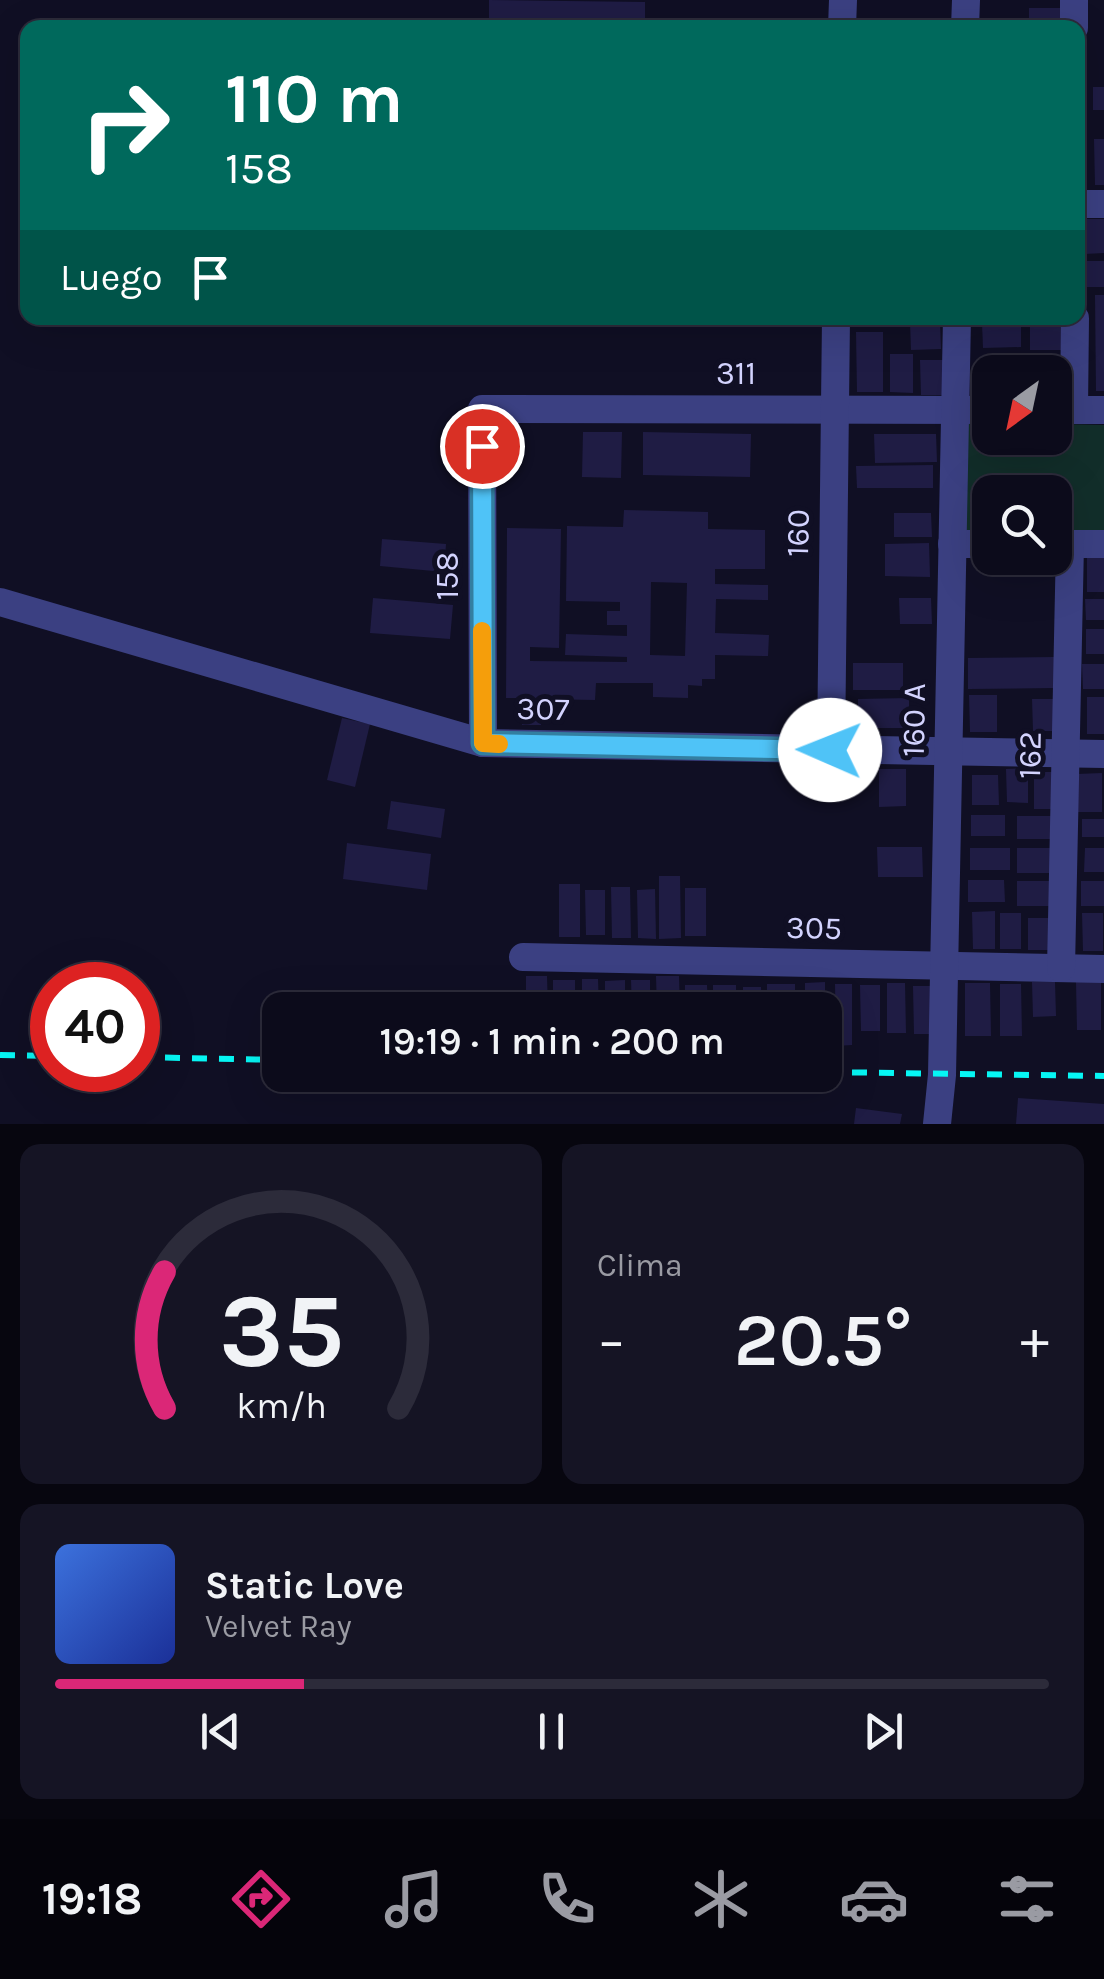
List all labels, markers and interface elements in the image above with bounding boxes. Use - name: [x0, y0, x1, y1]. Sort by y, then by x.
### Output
- text: 110 m: [225, 58, 403, 140]
- icon: right: [60, 60, 190, 190]
- text: 158: [225, 142, 293, 194]
- icon: arrive: [183, 250, 238, 305]
- text: Luego: [60, 255, 163, 300]
- street label: 311: [716, 355, 756, 392]
- north arrow: [972, 355, 1072, 455]
- map controls: [972, 355, 1072, 575]
- pin: [440, 404, 525, 489]
- icon: arrive: [455, 419, 510, 474]
- button: search: [972, 475, 1072, 575]
- street label: 160: [779, 509, 817, 557]
- street label: 158: [429, 552, 466, 600]
- street label: 160 A: [895, 683, 933, 757]
- street label: 307: [516, 690, 570, 728]
- position arrow: [778, 698, 882, 802]
- street label: 162: [1011, 731, 1049, 779]
- street label: 305: [786, 909, 842, 947]
- speed limit sign: 40: [30, 962, 160, 1092]
- text: 19:19 · 1 min · 200 m: [379, 1019, 725, 1064]
- text: Clima: [597, 1247, 683, 1284]
- text: 35: [218, 1271, 344, 1392]
- text: 20.5°: [734, 1296, 912, 1384]
- text: −: [597, 1308, 626, 1372]
- text: +: [1020, 1308, 1049, 1372]
- text: km/h: [236, 1385, 326, 1427]
- text: Static Love: [205, 1563, 404, 1608]
- text: Velvet Ray: [205, 1608, 352, 1645]
- icon: previous: [193, 1704, 248, 1759]
- icon: pause: [524, 1704, 579, 1759]
- icon: next: [856, 1704, 911, 1759]
- icon: directions: [226, 1864, 296, 1934]
- icon: music: [379, 1864, 449, 1934]
- icon: phone: [532, 1864, 602, 1934]
- icon: climate: [686, 1864, 756, 1934]
- icon: car: [839, 1864, 909, 1934]
- icon: filters: [992, 1864, 1062, 1934]
- text: 19:18: [42, 1873, 142, 1925]

